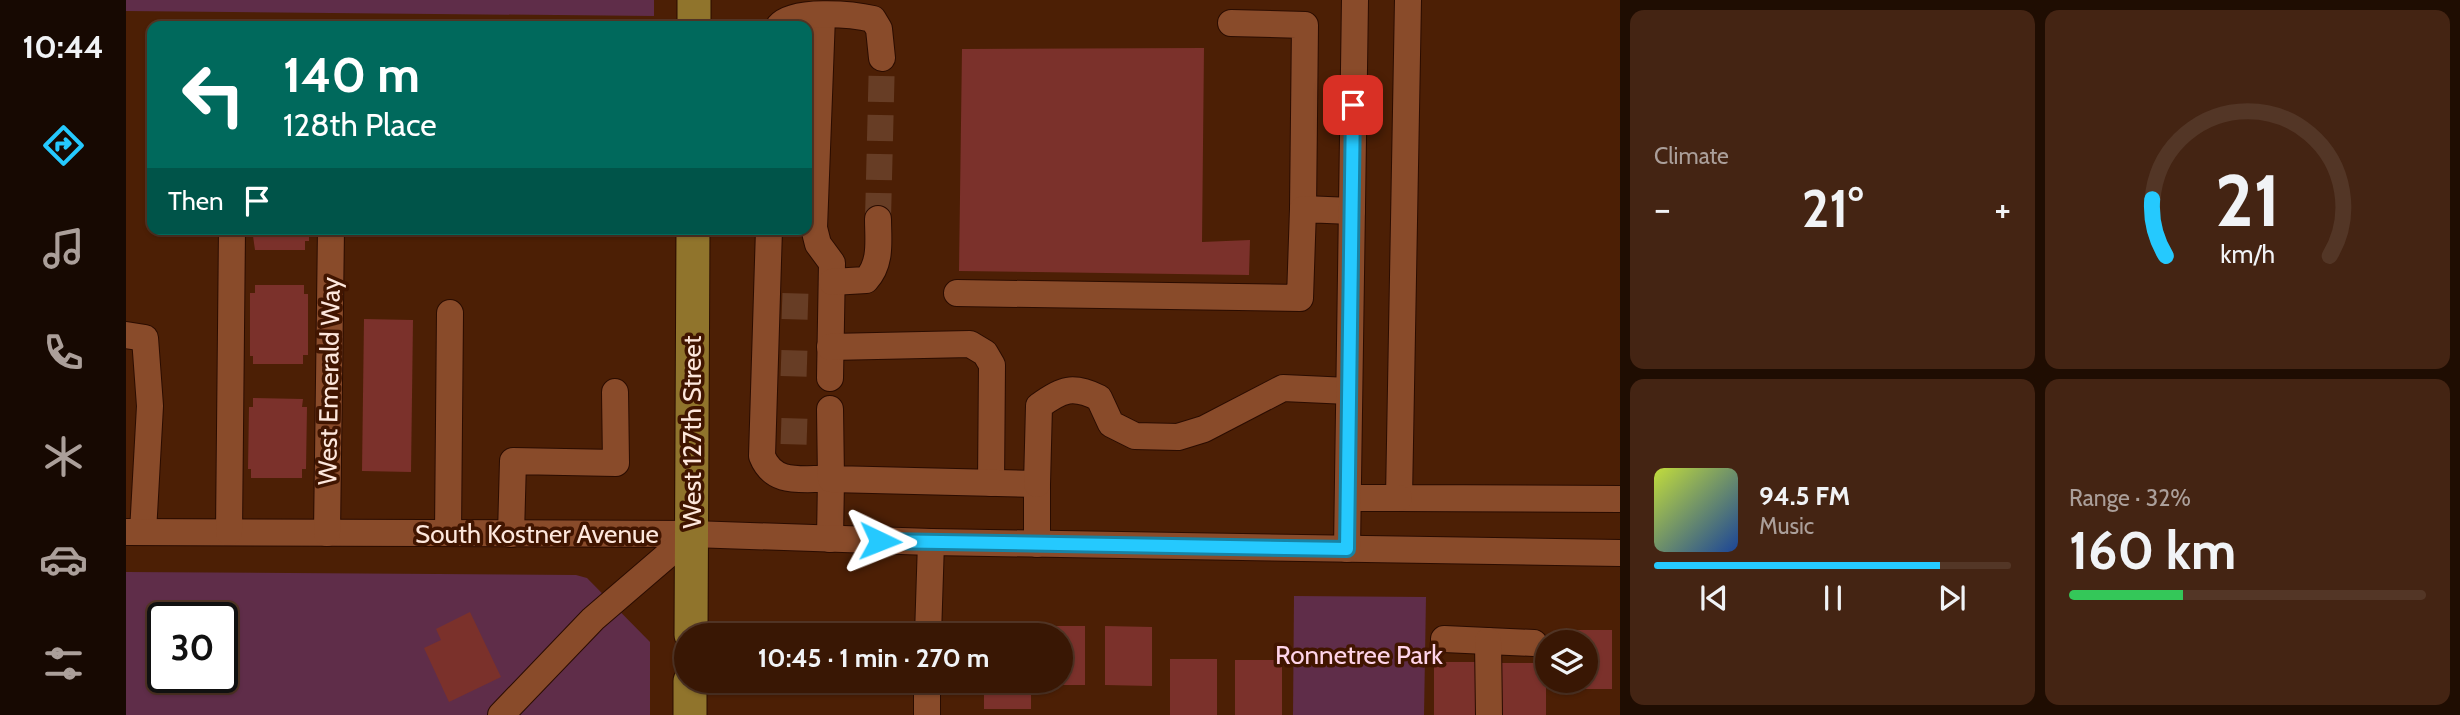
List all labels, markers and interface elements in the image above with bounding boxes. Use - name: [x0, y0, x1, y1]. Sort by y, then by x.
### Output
- text: 10:44: [22, 27, 104, 66]
- text: 140 m: [283, 45, 420, 104]
- icon: left: [168, 49, 259, 140]
- pin: [1323, 75, 1383, 135]
- icon: arrive: [1334, 86, 1372, 124]
- text: 128th Place: [283, 105, 437, 144]
- icon: directions: [39, 121, 88, 170]
- text: Climate: [1654, 142, 1729, 170]
- text: 21: [2215, 156, 2280, 244]
- text: 21°: [1802, 177, 1863, 240]
- icon: arrive: [238, 182, 276, 220]
- text: Then: [168, 185, 224, 217]
- text: −: [1654, 185, 1671, 232]
- text: +: [1994, 185, 2011, 232]
- icon: music: [39, 224, 88, 273]
- text: km/h: [2220, 238, 2275, 268]
- street label: West Emerald Way: [311, 277, 347, 485]
- icon: phone: [39, 328, 88, 377]
- street label: West 127th Street: [676, 335, 708, 528]
- icon: climate: [39, 432, 88, 481]
- text: 94.5 FM: [1759, 480, 1850, 512]
- text: Range · 32%: [2069, 484, 2191, 512]
- position arrow: [843, 504, 917, 578]
- text: Music: [1759, 512, 1814, 540]
- street label: South Kostner Avenue: [415, 518, 659, 550]
- text: 160 km: [2069, 519, 2236, 582]
- icon: car: [39, 535, 88, 584]
- icon: previous: [1695, 579, 1733, 617]
- icon: pause: [1814, 579, 1852, 617]
- icon: next: [1933, 579, 1971, 617]
- speed limit sign: 30: [147, 602, 238, 693]
- map controls: [1535, 630, 1598, 693]
- button: layers: [1535, 630, 1598, 693]
- icon: filters: [39, 639, 88, 688]
- park label: Ronnetree Park: [1275, 639, 1443, 671]
- text: 10:45 · 1 min · 270 m: [758, 642, 989, 674]

